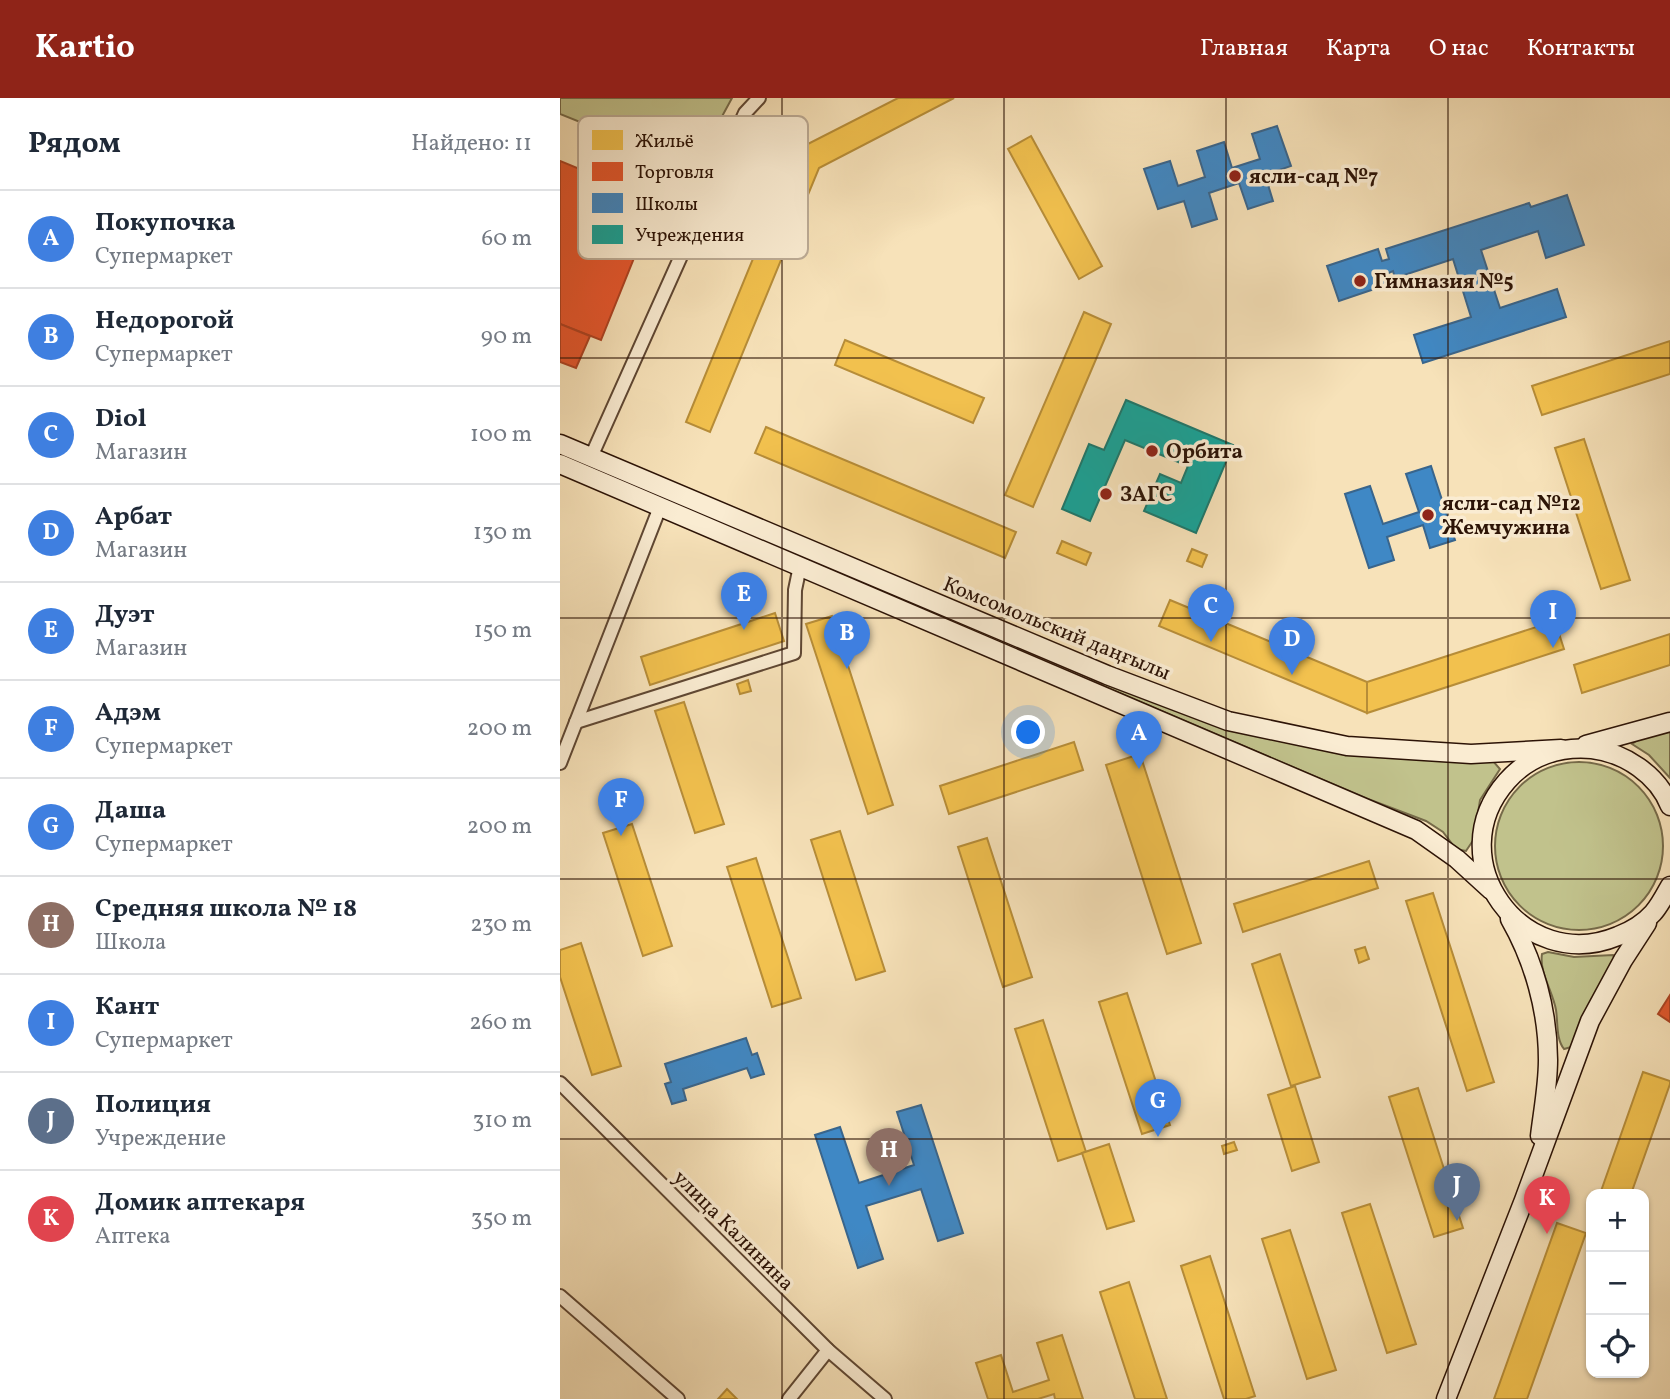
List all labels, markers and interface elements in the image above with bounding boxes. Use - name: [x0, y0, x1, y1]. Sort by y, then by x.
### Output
- text: Kartio: [35, 26, 135, 72]
- text: Главная: [1200, 32, 1288, 66]
- text: Карта: [1326, 32, 1391, 66]
- text: О нас: [1429, 32, 1489, 66]
- text: Контакты: [1527, 32, 1635, 66]
- legend: [578, 116, 808, 259]
- text: Рядом: [28, 123, 121, 165]
- text: Найдено: 11: [411, 128, 532, 160]
- text: Жильё: [635, 129, 694, 155]
- text: Торговля: [635, 160, 714, 186]
- place label: ясли-сад №7: [1249, 163, 1378, 192]
- marker: ясли-сад №7: [1227, 168, 1243, 184]
- text: Школы: [635, 192, 698, 218]
- text: Покупочка: [95, 205, 236, 241]
- text: A: [43, 223, 59, 255]
- text: 60 m: [482, 223, 532, 255]
- text: Учреждения: [635, 223, 744, 249]
- text: Супермаркет: [95, 241, 233, 273]
- place label: Гимназия №5: [1374, 268, 1514, 297]
- marker: Гимназия №5: [1352, 273, 1368, 289]
- text: Недорогой: [95, 303, 234, 339]
- text: B: [43, 321, 59, 353]
- text: 90 m: [481, 321, 532, 353]
- text: Супермаркет: [95, 339, 233, 371]
- text: Diol: [95, 401, 146, 437]
- text: C: [44, 419, 58, 451]
- text: 100 m: [470, 419, 532, 451]
- text: Магазин: [95, 437, 187, 469]
- place label: Орбита: [1166, 438, 1243, 467]
- marker: Орбита: [1144, 443, 1160, 459]
- place label: ЗАГС: [1120, 481, 1172, 510]
- marker: ЗАГС: [1098, 486, 1114, 502]
- place label: ясли-сад №12 Жемчужина: [1442, 490, 1581, 543]
- text: Арбат: [95, 499, 172, 535]
- marker: ясли-сад №12 Жемчужина: [1420, 507, 1436, 523]
- text: D: [43, 517, 59, 549]
- text: 130 m: [473, 517, 532, 549]
- text: Магазин: [95, 535, 187, 567]
- street label: Комсомольский даңғылы: [938, 570, 1175, 688]
- pin: E: [721, 572, 767, 630]
- pin: C: [1188, 584, 1234, 642]
- pin: I: [1530, 590, 1576, 648]
- text: Дуэт: [95, 597, 155, 633]
- pin: B: [824, 611, 870, 669]
- text: E: [44, 615, 58, 647]
- text: 150 m: [474, 615, 532, 647]
- pin: D: [1269, 617, 1315, 675]
- text: Магазин: [95, 633, 187, 665]
- text: Адэм: [95, 695, 161, 731]
- pin: A: [1116, 711, 1162, 769]
- text: F: [44, 713, 58, 745]
- text: 200 m: [467, 713, 532, 745]
- your location: [1011, 715, 1045, 749]
- text: Супермаркет: [95, 731, 233, 763]
- pin: F: [598, 778, 644, 836]
- text: Даша: [95, 793, 166, 829]
- text: G: [43, 811, 59, 843]
- text: 200 m: [467, 811, 532, 843]
- text: Супермаркет: [95, 829, 233, 861]
- text: Средняя школа № 18: [95, 891, 357, 927]
- text: H: [42, 909, 60, 941]
- text: 230 m: [470, 909, 532, 941]
- text: Школа: [95, 927, 166, 959]
- text: Кант: [95, 989, 159, 1025]
- text: I: [47, 1007, 55, 1039]
- text: 260 m: [469, 1007, 532, 1039]
- text: Супермаркет: [95, 1025, 233, 1057]
- pin: G: [1135, 1079, 1181, 1137]
- text: Полиция: [95, 1087, 211, 1123]
- text: J: [47, 1105, 55, 1137]
- text: 310 m: [472, 1105, 532, 1137]
- text: Учреждение: [95, 1123, 226, 1155]
- pin: H: [866, 1128, 912, 1186]
- pin: J: [1434, 1163, 1480, 1221]
- street label: улица Калинина: [666, 1164, 800, 1298]
- pin: K: [1524, 1176, 1570, 1234]
- text: Домик аптекаря: [95, 1185, 305, 1221]
- map controls: [1586, 1189, 1649, 1378]
- button: +: [1586, 1189, 1649, 1252]
- text: K: [43, 1203, 59, 1235]
- text: 350 m: [471, 1203, 532, 1235]
- text: Аптека: [95, 1221, 171, 1253]
- button: −: [1586, 1252, 1649, 1315]
- button: locate: [1586, 1315, 1649, 1378]

